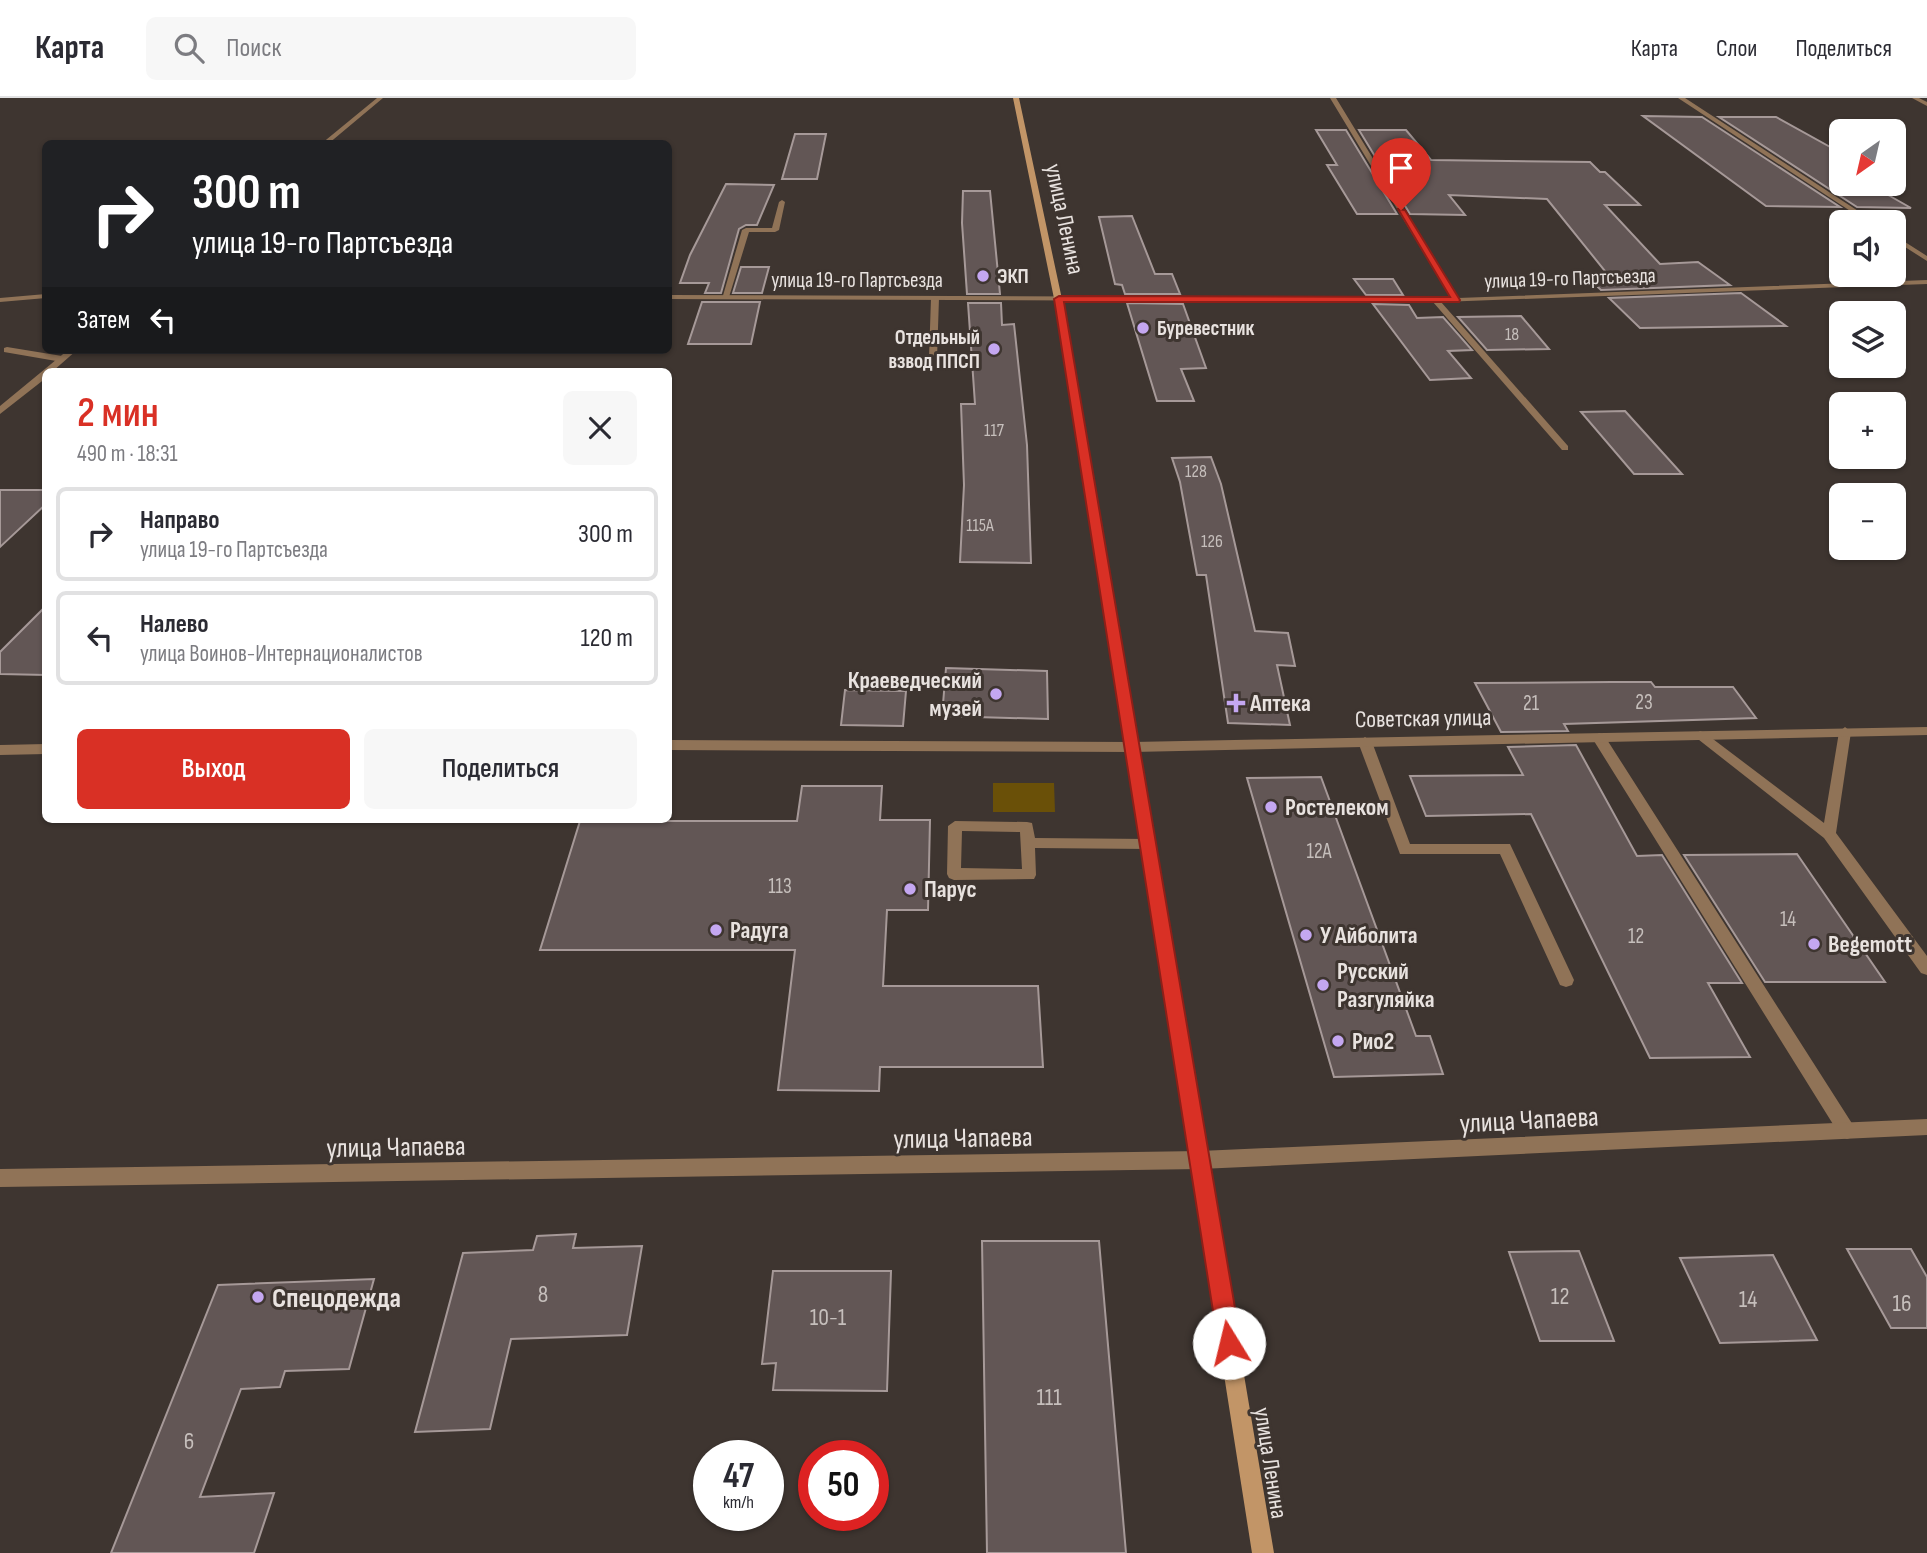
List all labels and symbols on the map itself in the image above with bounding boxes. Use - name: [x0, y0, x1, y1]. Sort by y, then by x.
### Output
- north arrow: [1829, 119, 1906, 196]
- pin: [1371, 138, 1431, 210]
- street label: улица Ленина: [1039, 161, 1090, 277]
- street label: улица 19-го Партсъезда: [1484, 263, 1656, 294]
- place label: ЭКП: [997, 264, 1029, 289]
- street label: улица 19-го Партсъезда: [771, 268, 943, 293]
- marker: ЭКП: [975, 268, 991, 284]
- place label: Буревестник: [1157, 316, 1254, 341]
- marker: Буревестник: [1135, 320, 1151, 336]
- house number: 18: [1505, 324, 1519, 345]
- place label: Отдельный взвод ППСП: [889, 325, 980, 374]
- marker: Отдельный взвод ППСП: [986, 341, 1002, 357]
- house number: 117: [984, 420, 1005, 441]
- house number: 128: [1185, 461, 1207, 482]
- house number: 115А: [966, 515, 994, 536]
- house number: 126: [1201, 531, 1223, 552]
- place label: Краеведческий музей: [848, 666, 982, 723]
- marker: Краеведческий музей: [988, 686, 1004, 702]
- place label: Аптека: [1249, 689, 1311, 718]
- house number: 23: [1635, 690, 1653, 715]
- house number: 21: [1523, 691, 1540, 716]
- marker: Аптека: [1228, 695, 1244, 711]
- street label: Советская улица: [1354, 703, 1492, 734]
- place label: Ростелеком: [1285, 793, 1389, 822]
- marker: Ростелеком: [1263, 799, 1279, 815]
- house number: 12А: [1306, 839, 1333, 864]
- house number: 113: [768, 874, 792, 899]
- place label: Парус: [924, 875, 977, 904]
- marker: Парус: [902, 881, 918, 897]
- house number: 14: [1780, 907, 1796, 932]
- place label: Радуга: [730, 916, 789, 945]
- place label: У Айболита: [1320, 921, 1418, 950]
- marker: Радуга: [708, 922, 724, 938]
- house number: 12: [1628, 924, 1644, 949]
- marker: У Айболита: [1298, 927, 1314, 943]
- place label: Begemott: [1828, 930, 1912, 959]
- marker: Begemott: [1806, 936, 1822, 952]
- place label: Русский Разгуляйка: [1337, 957, 1435, 1014]
- marker: Русский Разгуляйка: [1315, 977, 1331, 993]
- place label: Рио2: [1352, 1027, 1394, 1056]
- marker: Рио2: [1330, 1033, 1346, 1049]
- street label: улица Чапаева: [1459, 1100, 1600, 1141]
- street label: улица Чапаева: [893, 1121, 1033, 1156]
- street label: улица Чапаева: [326, 1130, 466, 1165]
- house number: 8: [538, 1280, 548, 1309]
- place label: Спецодежда: [272, 1282, 401, 1315]
- house number: 12: [1551, 1282, 1569, 1311]
- house number: 14: [1739, 1285, 1757, 1314]
- marker: Спецодежда: [250, 1289, 266, 1305]
- house number: 16: [1893, 1289, 1911, 1318]
- house number: 10-1: [810, 1303, 847, 1332]
- position arrow: [1192, 1306, 1266, 1380]
- house number: 111: [1036, 1383, 1062, 1412]
- street label: улица Ленина: [1247, 1405, 1294, 1521]
- house number: 6: [184, 1427, 194, 1456]
- speed limit sign: 50: [798, 1440, 889, 1531]

